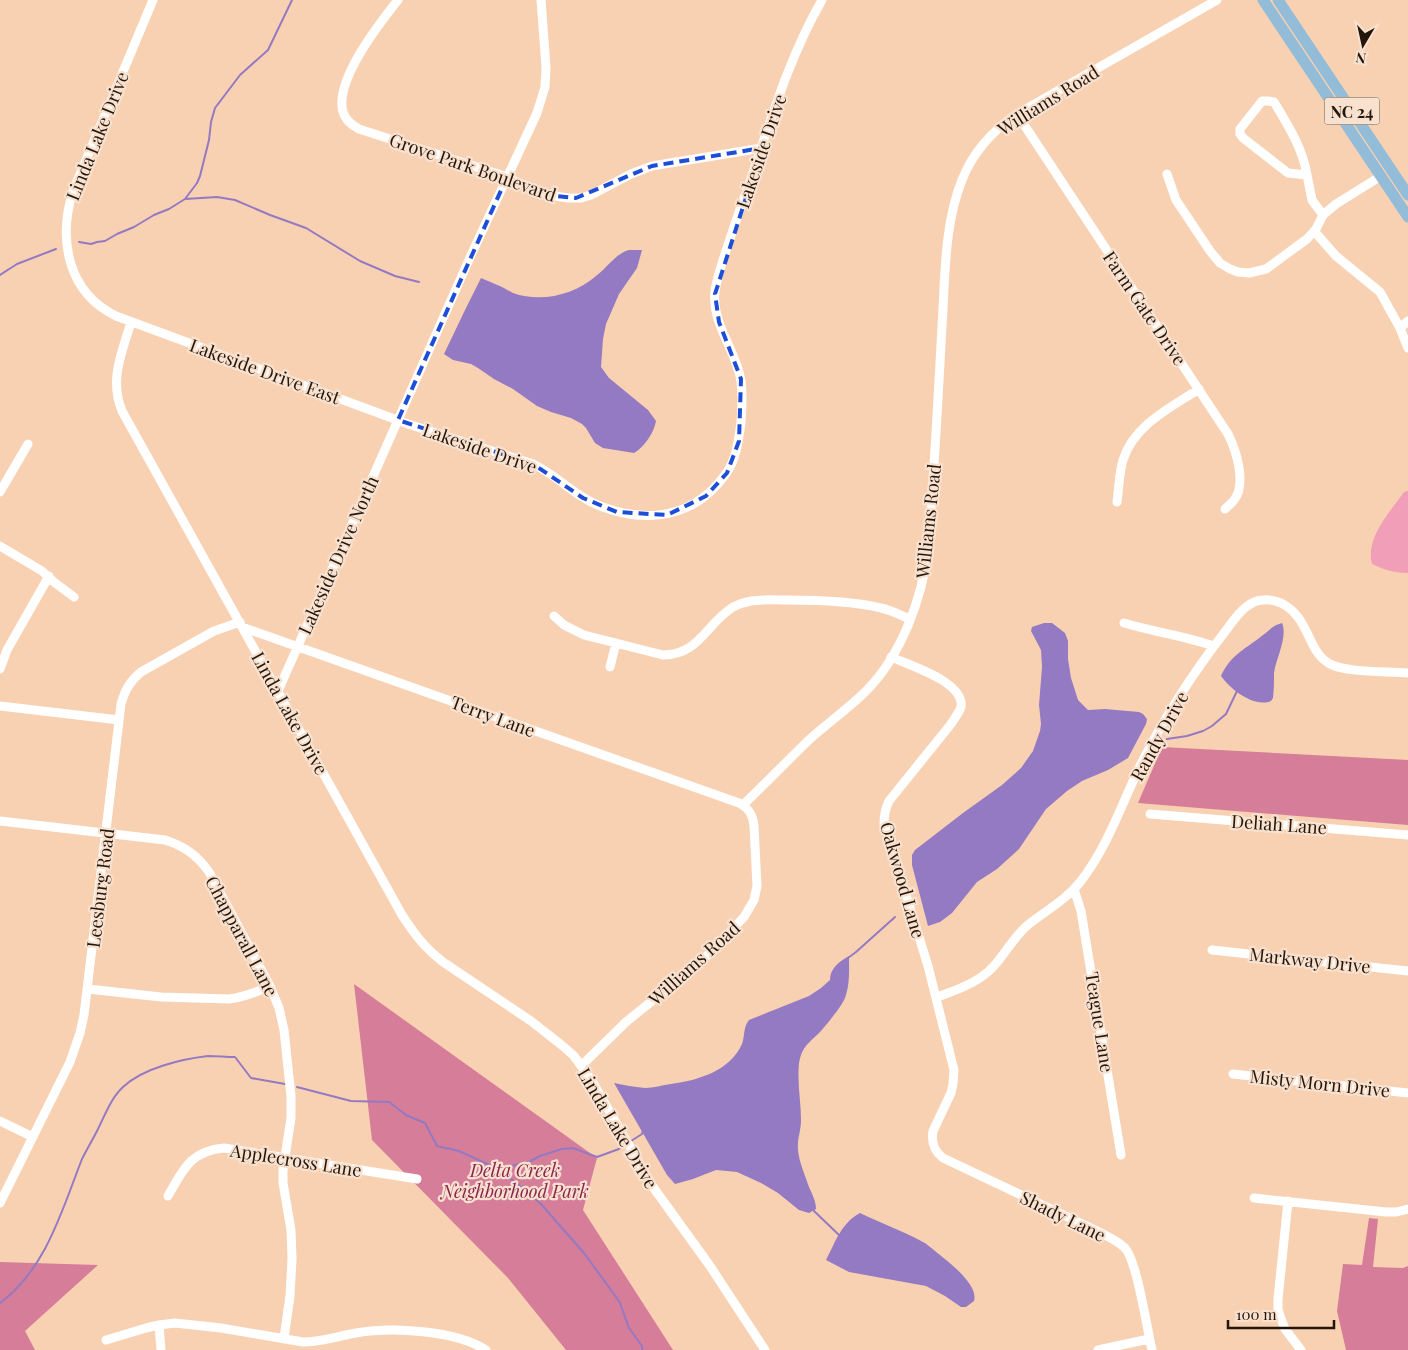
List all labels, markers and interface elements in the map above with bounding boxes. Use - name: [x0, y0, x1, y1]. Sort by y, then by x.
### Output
- north arrow: [1338, 20, 1388, 70]
- text: N: [1354, 48, 1367, 69]
- street label: Williams Road: [992, 59, 1104, 141]
- street label: Linda Lake Drive: [60, 68, 134, 204]
- street label: Lakeside Drive: [730, 91, 792, 211]
- road number: NC 24: [1324, 98, 1380, 124]
- street label: Grove Park Boulevard: [386, 127, 560, 207]
- street label: Farm Gate Drive: [1098, 246, 1192, 370]
- street label: Lakeside Drive East: [187, 333, 344, 410]
- street label: Lakeside Drive: [420, 417, 540, 479]
- street label: Williams Road: [910, 462, 946, 581]
- street label: Lakeside Drive North: [292, 472, 384, 638]
- street label: Linda Lake Drive: [246, 647, 334, 779]
- street label: Randy Drive: [1125, 687, 1193, 785]
- street label: Terry Lane: [448, 690, 538, 742]
- street label: Deliah Lane: [1230, 809, 1328, 839]
- street label: Oakwood Lane: [875, 819, 931, 941]
- street label: Leesburg Road: [81, 826, 119, 949]
- street label: Chapparall Lane: [200, 872, 284, 1000]
- street label: Williams Road: [642, 915, 745, 1011]
- street label: Markway Drive: [1248, 942, 1372, 978]
- street label: Teague Lane: [1080, 970, 1120, 1074]
- street label: Linda Lake Drive: [572, 1063, 664, 1193]
- street label: Misty Morn Drive: [1249, 1064, 1391, 1102]
- street label: Applecross Lane: [228, 1138, 363, 1182]
- park label: Delta Creek Neighborhood Park: [439, 1158, 589, 1203]
- street label: Shady Lane: [1016, 1185, 1110, 1247]
- scale bar: [1228, 1298, 1334, 1330]
- text: 100 m: [1236, 1304, 1277, 1324]

